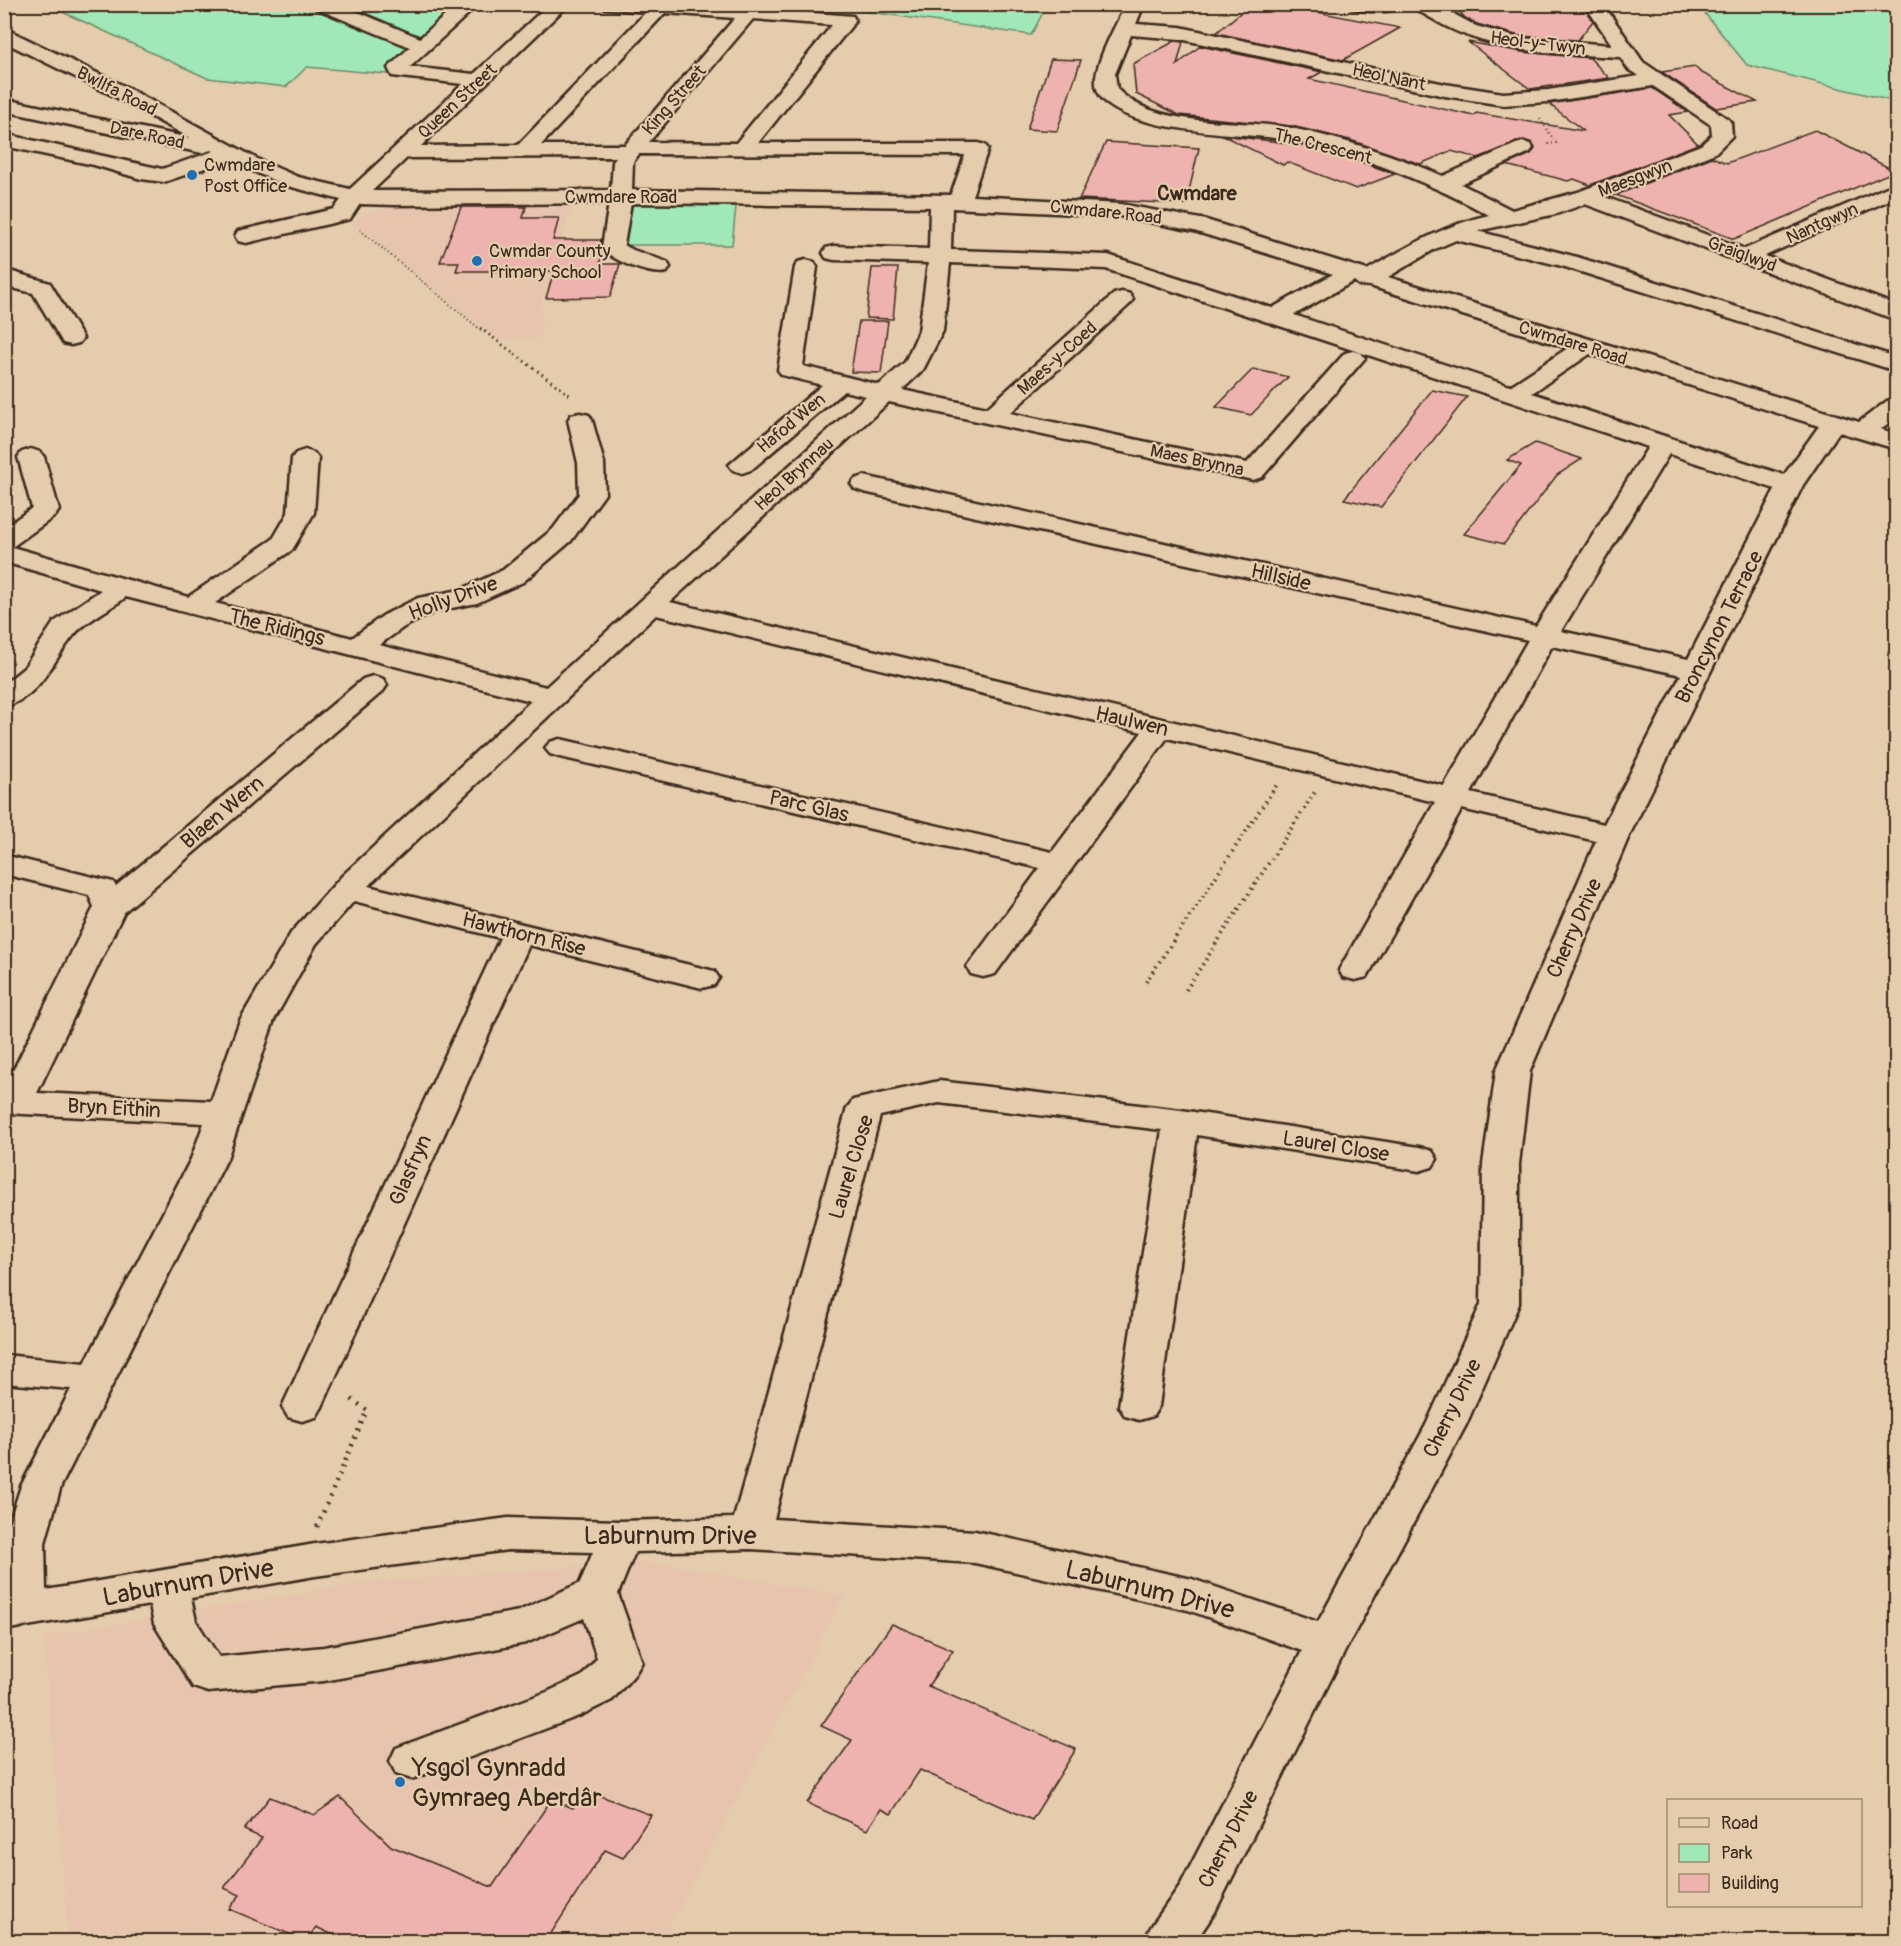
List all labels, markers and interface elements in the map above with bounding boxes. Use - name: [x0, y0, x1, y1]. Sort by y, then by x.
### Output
- street label: Heol-y-Twyn: [1489, 26, 1587, 61]
- street label: Queen Street: [413, 58, 502, 144]
- street label: Heol Nant: [1350, 58, 1429, 97]
- street label: King Street: [638, 60, 712, 140]
- street label: Bwllfa Road: [73, 61, 161, 121]
- street label: Dare Road: [107, 116, 186, 155]
- street label: The Crescent: [1271, 123, 1375, 170]
- place label: Cwmdare Post Office: [204, 154, 287, 198]
- street label: Maesgwyn: [1595, 154, 1675, 203]
- marker: Cwmdare Post Office: [185, 168, 199, 182]
- district label: Cwmdare: [1157, 181, 1238, 206]
- street label: Cwmdare Road: [565, 186, 677, 209]
- street label: Cwmdare Road: [1049, 195, 1163, 230]
- street label: Nantgwyn: [1783, 197, 1862, 249]
- street label: Graiglwyd: [1704, 231, 1780, 278]
- place label: Cwmdar County Primary School: [489, 240, 611, 284]
- marker: Cwmdar County Primary School: [470, 254, 484, 268]
- street label: Maes-y-Coed: [1013, 316, 1102, 400]
- street label: Cwmdare Road: [1516, 316, 1630, 371]
- street label: Hafod Wen: [752, 388, 830, 459]
- street label: Heol Brynnau: [750, 433, 839, 516]
- street label: Maes Brynna: [1148, 439, 1246, 482]
- street label: Broncynon Terrace: [1669, 546, 1770, 708]
- street label: Hillside: [1248, 557, 1314, 598]
- street label: Holly Drive: [405, 570, 502, 627]
- street label: The Ridings: [226, 603, 328, 653]
- street label: Haulwen: [1093, 700, 1171, 743]
- street label: Blaen Wern: [175, 770, 270, 855]
- street label: Parc Glas: [766, 784, 852, 829]
- street label: Cherry Drive: [1540, 873, 1609, 982]
- street label: Hawthorn Rise: [459, 906, 589, 963]
- street label: Bryn Eithin: [67, 1093, 161, 1124]
- street label: Laurel Close: [823, 1111, 880, 1223]
- street label: Laurel Close: [1281, 1125, 1392, 1168]
- street label: Glasfryn: [383, 1131, 438, 1210]
- street label: Cherry Drive: [1417, 1354, 1488, 1462]
- street label: Laburnum Drive: [583, 1520, 757, 1552]
- street label: Laburnum Drive: [100, 1552, 276, 1614]
- street label: Laburnum Drive: [1062, 1554, 1238, 1626]
- place label: Ysgol Gynradd Gymraeg Aberdâr: [411, 1752, 602, 1814]
- marker: Ysgol Gynradd Gymraeg Aberdâr: [393, 1775, 407, 1789]
- street label: Cherry Drive: [1192, 1785, 1265, 1893]
- legend: [1667, 1799, 1862, 1907]
- text: Road: [1721, 1812, 1758, 1835]
- text: Park: [1721, 1842, 1753, 1865]
- text: Building: [1721, 1872, 1779, 1895]

